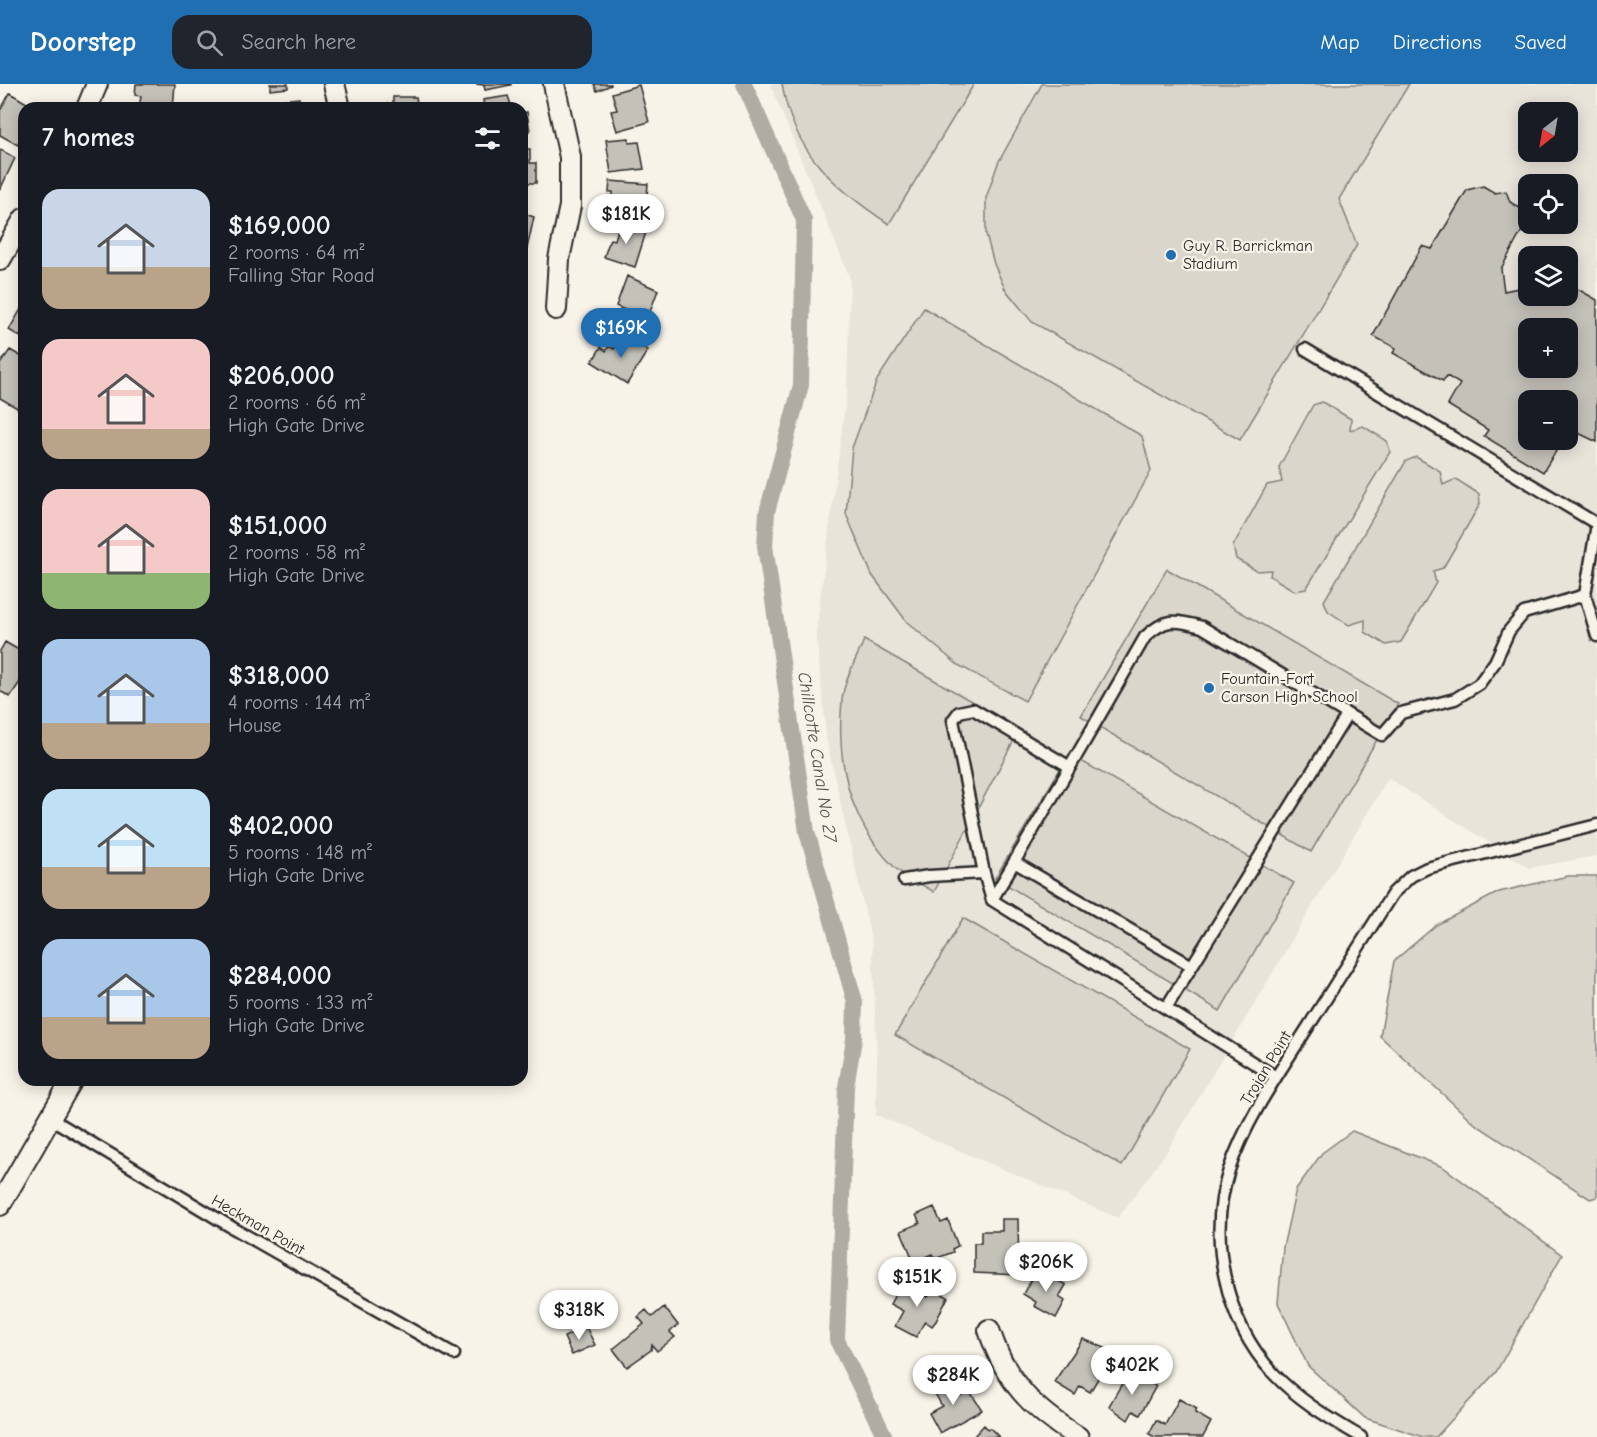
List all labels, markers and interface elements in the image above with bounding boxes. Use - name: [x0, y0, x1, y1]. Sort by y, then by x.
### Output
- search box: [172, 15, 592, 69]
- text: Doorstep: [30, 26, 136, 58]
- icon: search: [193, 26, 226, 59]
- text: Search here: [241, 29, 356, 55]
- text: Map: [1320, 30, 1360, 54]
- text: Directions: [1393, 30, 1482, 54]
- text: Saved: [1515, 30, 1567, 54]
- north arrow: [1518, 102, 1578, 162]
- map controls: [1518, 102, 1578, 450]
- icon: filters: [471, 122, 504, 155]
- text: 7 homes: [42, 123, 135, 153]
- button: locate: [1518, 174, 1578, 234]
- pin: $181K: [584, 194, 668, 245]
- text: $181K: [601, 202, 651, 225]
- text: $169,000: [228, 211, 331, 241]
- icon: home: [90, 213, 162, 285]
- place label: Guy R. Barrickman Stadium: [1183, 237, 1313, 273]
- text: 2 rooms · 64 m²: [228, 241, 364, 264]
- button: layers: [1518, 246, 1578, 306]
- marker: Guy R. Barrickman Stadium: [1164, 248, 1178, 262]
- text: Falling Star Road: [228, 264, 375, 287]
- pin: $169K: [579, 308, 663, 359]
- text: $169K: [595, 316, 647, 339]
- button: +: [1518, 318, 1578, 378]
- text: $206,000: [228, 361, 335, 391]
- icon: home: [90, 363, 162, 435]
- button: −: [1518, 390, 1578, 450]
- text: 2 rooms · 66 m²: [228, 391, 366, 414]
- text: High Gate Drive: [228, 414, 365, 437]
- text: $151,000: [228, 511, 327, 541]
- icon: home: [90, 513, 162, 585]
- text: 2 rooms · 58 m²: [228, 541, 365, 564]
- text: High Gate Drive: [228, 564, 365, 587]
- text: $318,000: [228, 661, 330, 691]
- icon: home: [90, 663, 162, 735]
- water label: Chillcotte Canal No 27: [793, 670, 841, 845]
- place label: Fountain-Fort Carson High School: [1221, 670, 1358, 706]
- marker: Fountain-Fort Carson High School: [1202, 681, 1216, 695]
- text: 4 rooms · 144 m²: [228, 691, 370, 714]
- text: House: [228, 714, 282, 737]
- text: $402,000: [228, 811, 333, 841]
- icon: home: [90, 813, 162, 885]
- text: 5 rooms · 148 m²: [228, 841, 372, 864]
- text: High Gate Drive: [228, 864, 365, 887]
- text: $284,000: [228, 961, 332, 991]
- icon: home: [90, 963, 162, 1035]
- text: 5 rooms · 133 m²: [228, 991, 372, 1014]
- text: High Gate Drive: [228, 1014, 365, 1037]
- street label: Trojan Point: [1237, 1027, 1295, 1108]
- street label: Heckman Point: [208, 1191, 308, 1259]
- pin: $206K: [1004, 1242, 1088, 1293]
- text: $206K: [1018, 1250, 1074, 1273]
- pin: $151K: [875, 1257, 959, 1308]
- text: $151K: [892, 1265, 942, 1288]
- pin: $318K: [537, 1290, 621, 1341]
- text: $318K: [553, 1298, 605, 1321]
- pin: $402K: [1090, 1345, 1174, 1396]
- text: $402K: [1105, 1353, 1159, 1376]
- pin: $284K: [911, 1355, 995, 1406]
- text: $284K: [927, 1363, 979, 1386]

